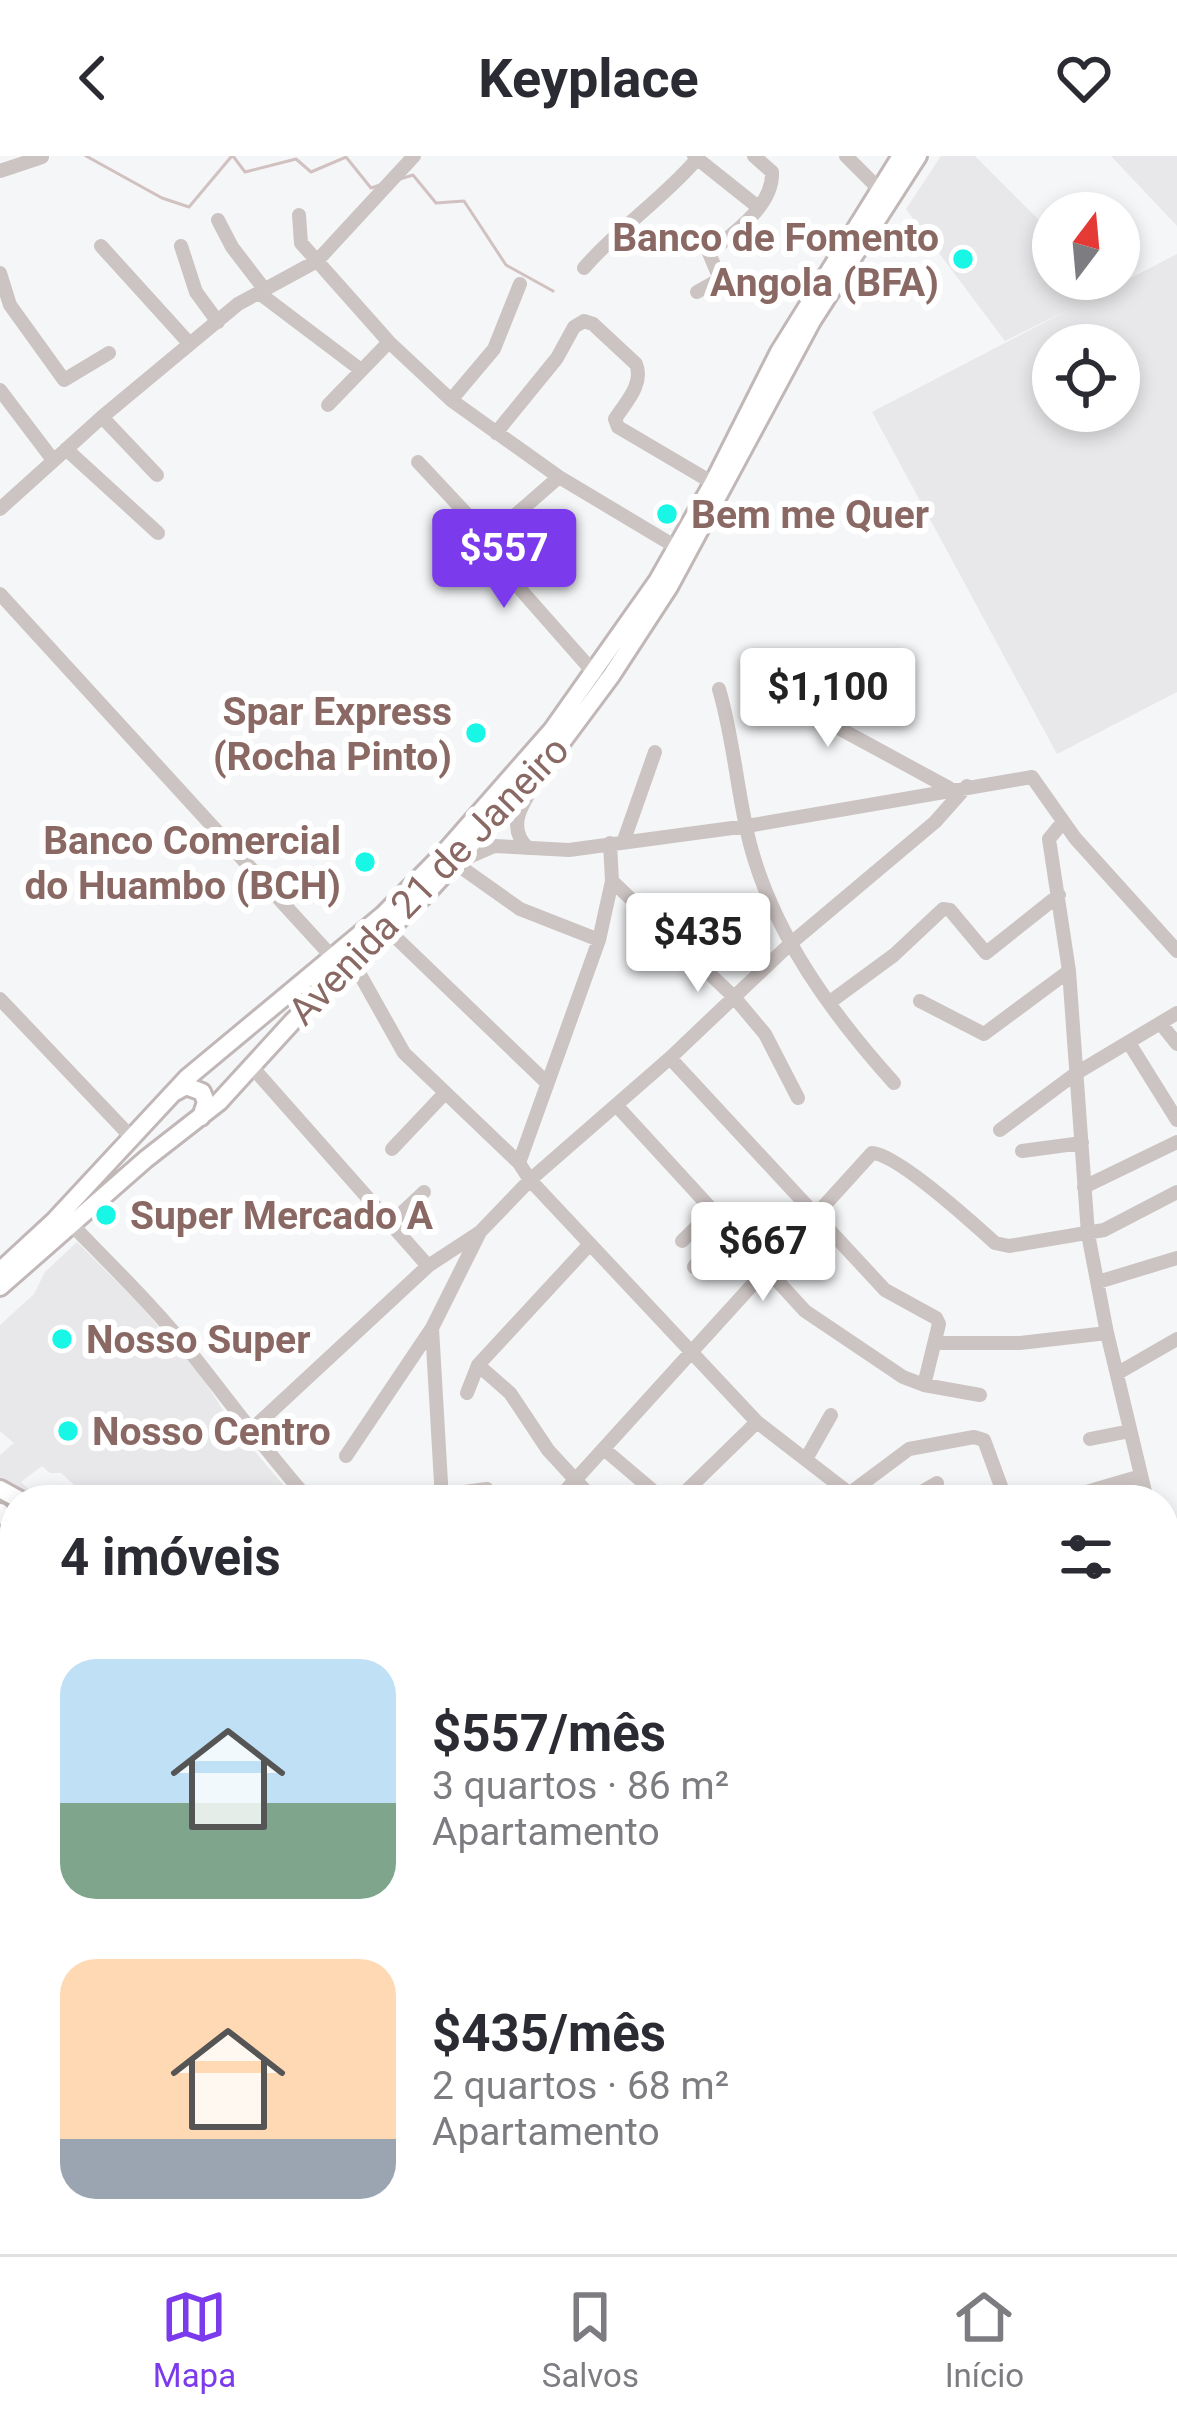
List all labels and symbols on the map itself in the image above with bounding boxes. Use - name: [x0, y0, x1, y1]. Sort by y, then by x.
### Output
- north arrow: [1032, 192, 1140, 300]
- place label: Banco de Fomento Angola (BFA): [612, 215, 939, 306]
- marker: Banco de Fomento Angola (BFA): [950, 246, 976, 272]
- place label: Bem me Quer: [691, 492, 929, 538]
- marker: Bem me Quer: [654, 501, 680, 527]
- pin: $557: [433, 509, 575, 611]
- pin: $1,100: [730, 648, 926, 750]
- place label: Spar Express (Rocha Pinto): [213, 689, 452, 780]
- marker: Spar Express (Rocha Pinto): [463, 720, 489, 746]
- street label: Avenida 21 de Janeiro: [279, 727, 578, 1034]
- place label: Banco Comercial do Huambo (BCH): [24, 818, 341, 909]
- marker: Banco Comercial do Huambo (BCH): [352, 849, 378, 875]
- pin: $435: [627, 893, 769, 995]
- place label: Super Mercado A: [130, 1193, 434, 1239]
- marker: Super Mercado A: [93, 1202, 119, 1228]
- pin: $667: [692, 1202, 834, 1304]
- place label: Nosso Super: [86, 1317, 310, 1363]
- marker: Nosso Super: [49, 1326, 75, 1352]
- place label: Nosso Centro: [92, 1409, 331, 1455]
- marker: Nosso Centro: [55, 1418, 81, 1444]

